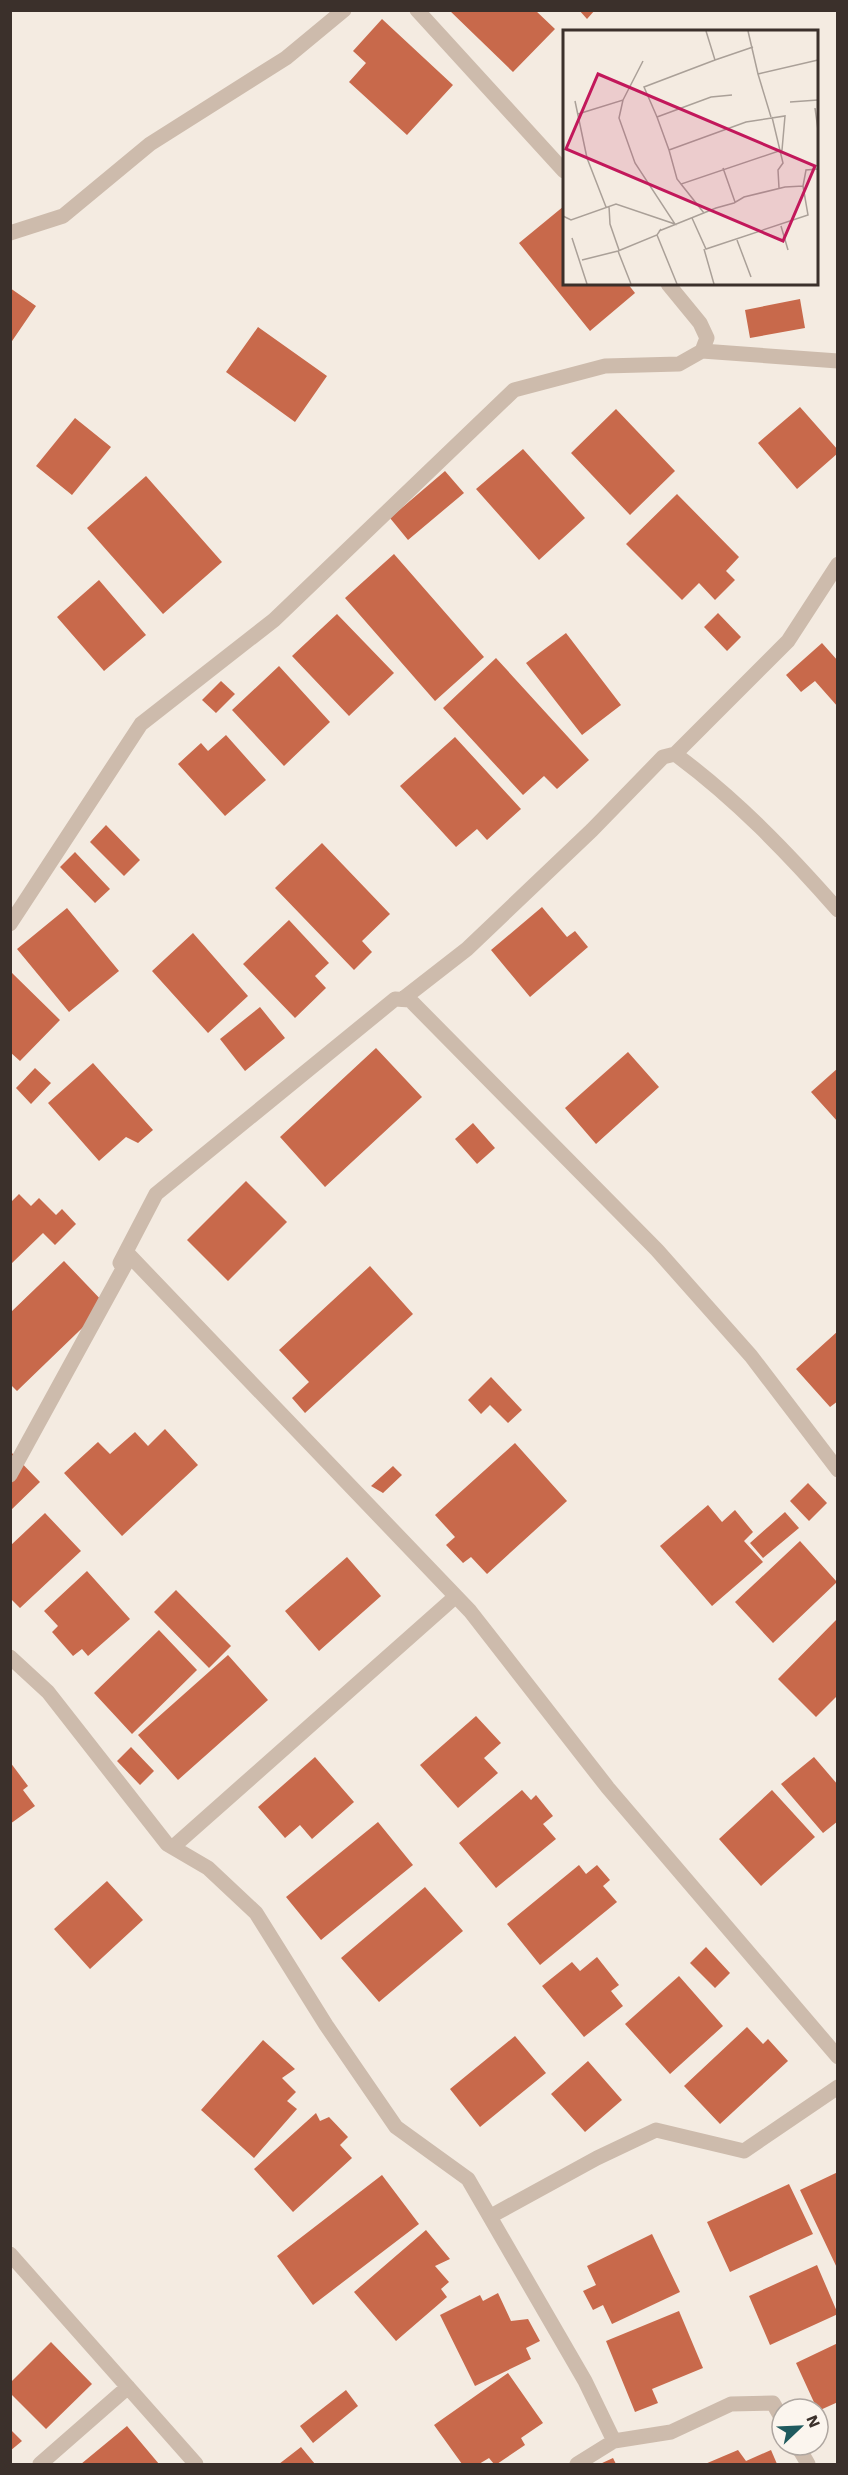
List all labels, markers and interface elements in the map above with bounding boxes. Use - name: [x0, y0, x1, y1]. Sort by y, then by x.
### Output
- inset map: [563, 30, 818, 285]
- north arrow: [770, 2397, 830, 2457]
- text: N: [802, 2412, 824, 2431]

